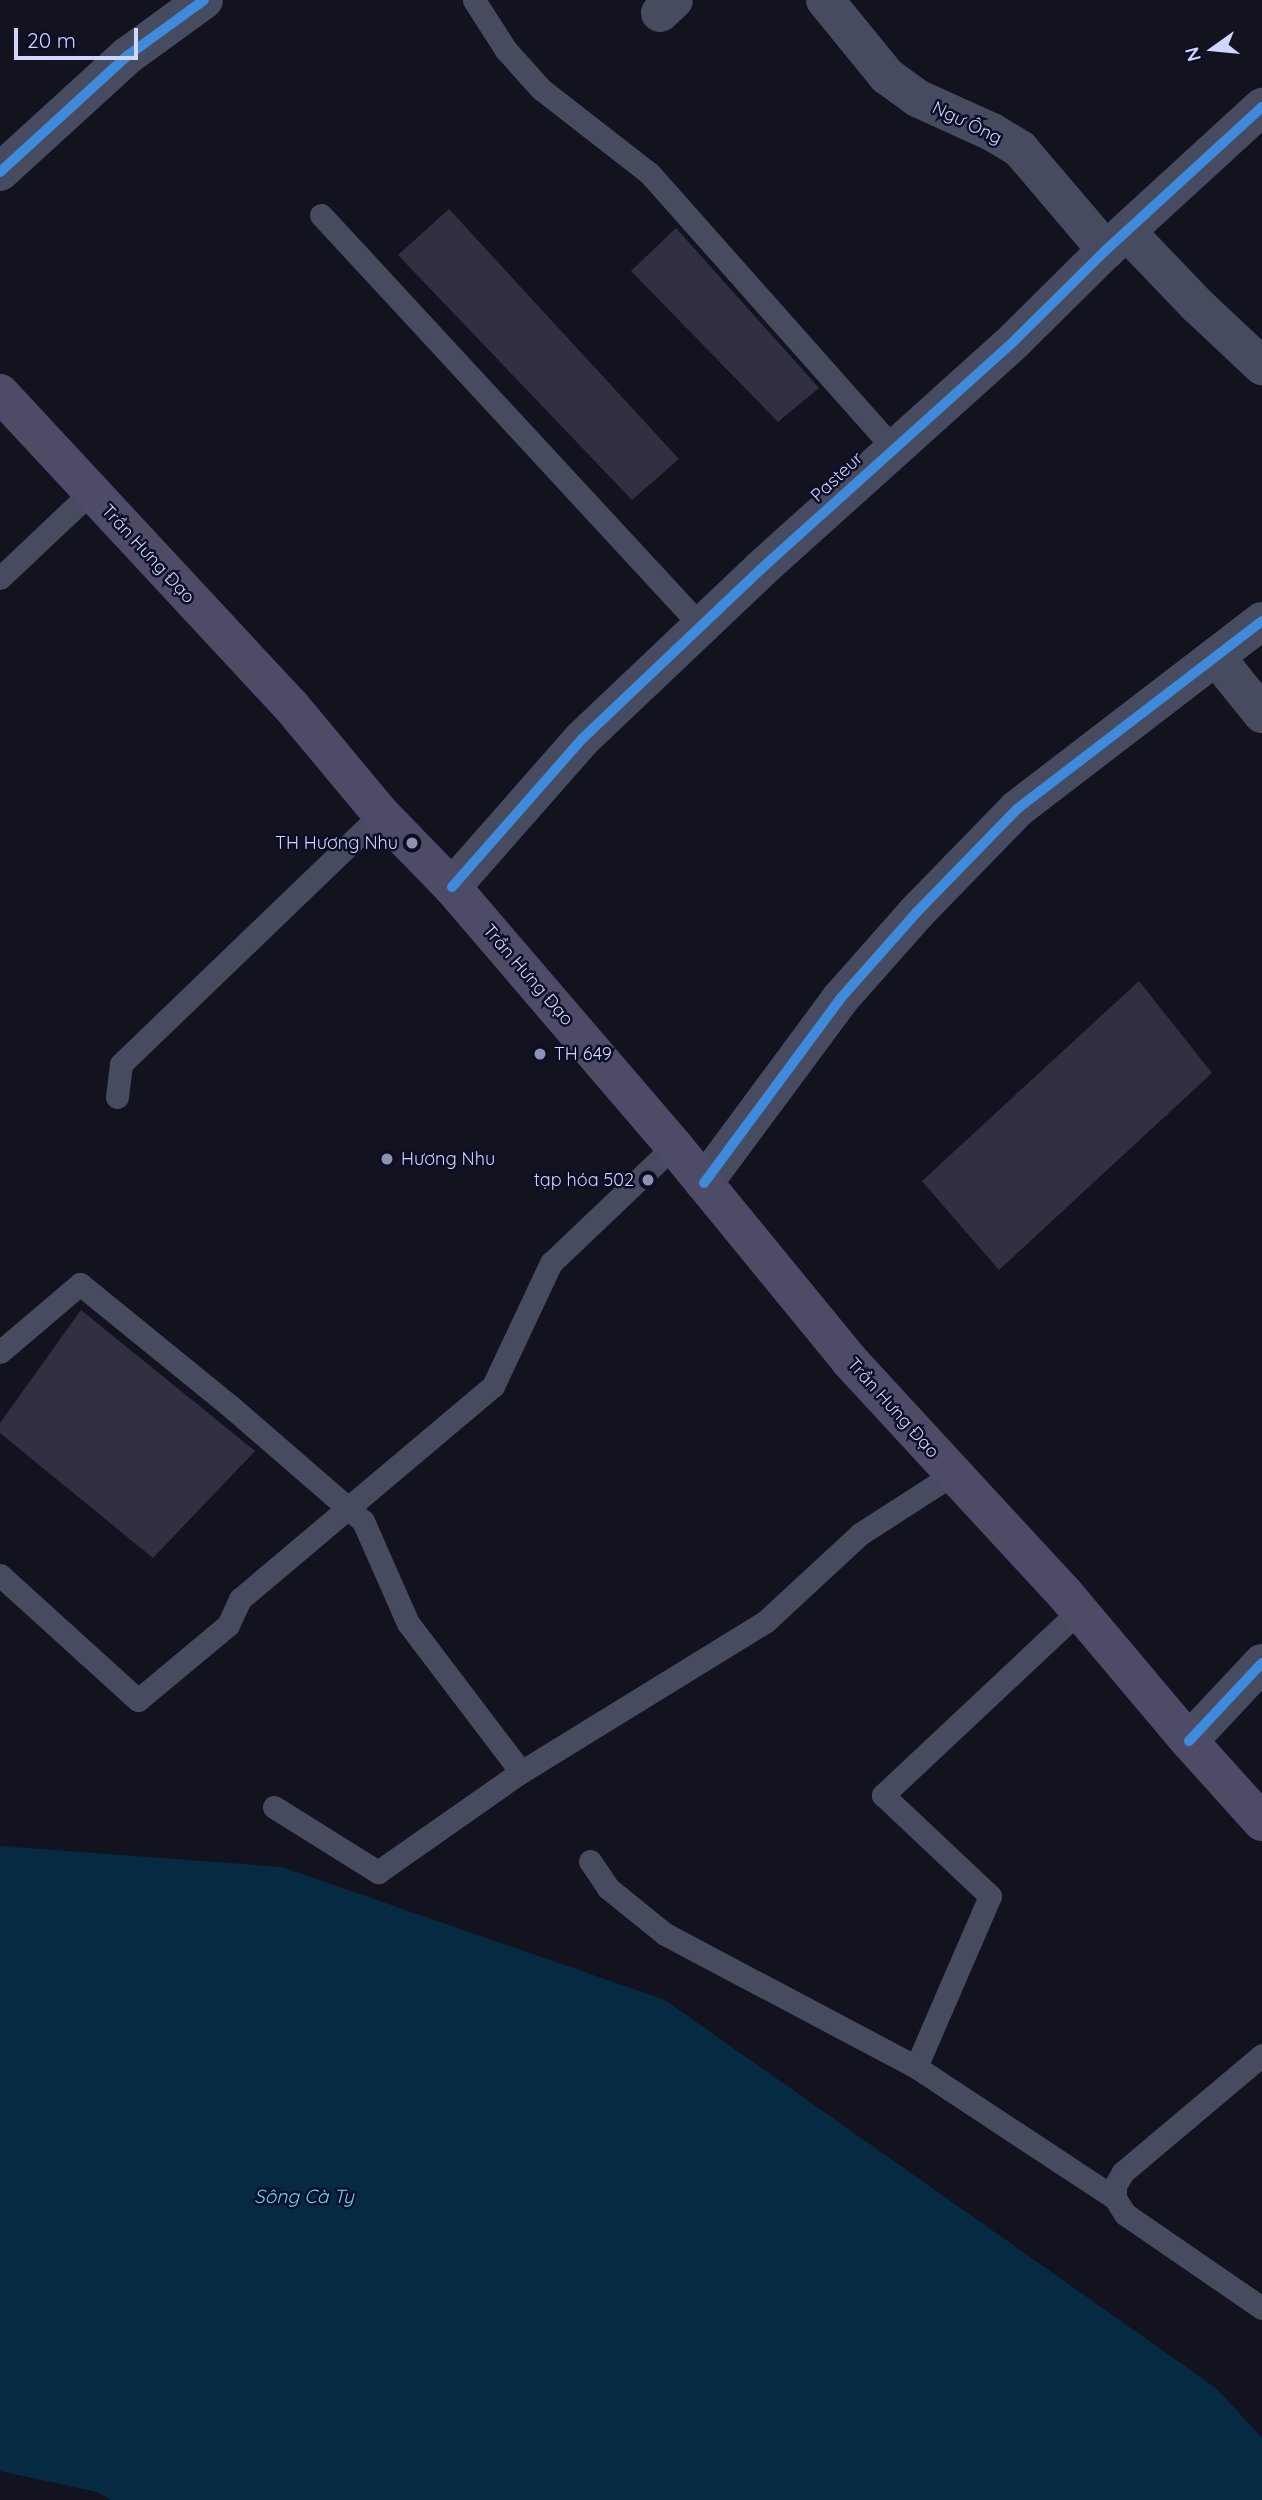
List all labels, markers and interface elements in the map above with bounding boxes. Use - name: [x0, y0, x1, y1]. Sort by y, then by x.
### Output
- scale bar: [18, 14, 142, 58]
- north arrow: [1178, 14, 1248, 84]
- text: 20 m: [27, 27, 76, 53]
- text: N: [1179, 45, 1206, 64]
- street label: Ngư Ông: [929, 97, 1005, 149]
- street label: Pasteur: [806, 448, 868, 506]
- street label: Trần Hưng Đạo: [97, 500, 199, 608]
- place label: TH Hương Nhu: [275, 832, 398, 854]
- marker: TH Hương Nhu: [404, 835, 420, 851]
- street label: Trần Hưng Đạo: [478, 920, 578, 1030]
- place label: TH 649: [554, 1043, 612, 1065]
- marker: TH 649: [532, 1046, 548, 1062]
- place label: Hương Nhu: [401, 1148, 495, 1170]
- marker: Hương Nhu: [379, 1151, 395, 1167]
- place label: tạp hóa 502: [534, 1169, 634, 1191]
- marker: tạp hóa 502: [640, 1172, 656, 1188]
- street label: Trần Hưng Đạo: [842, 1354, 944, 1462]
- water label: Sông Cà Ty: [254, 2186, 354, 2208]

